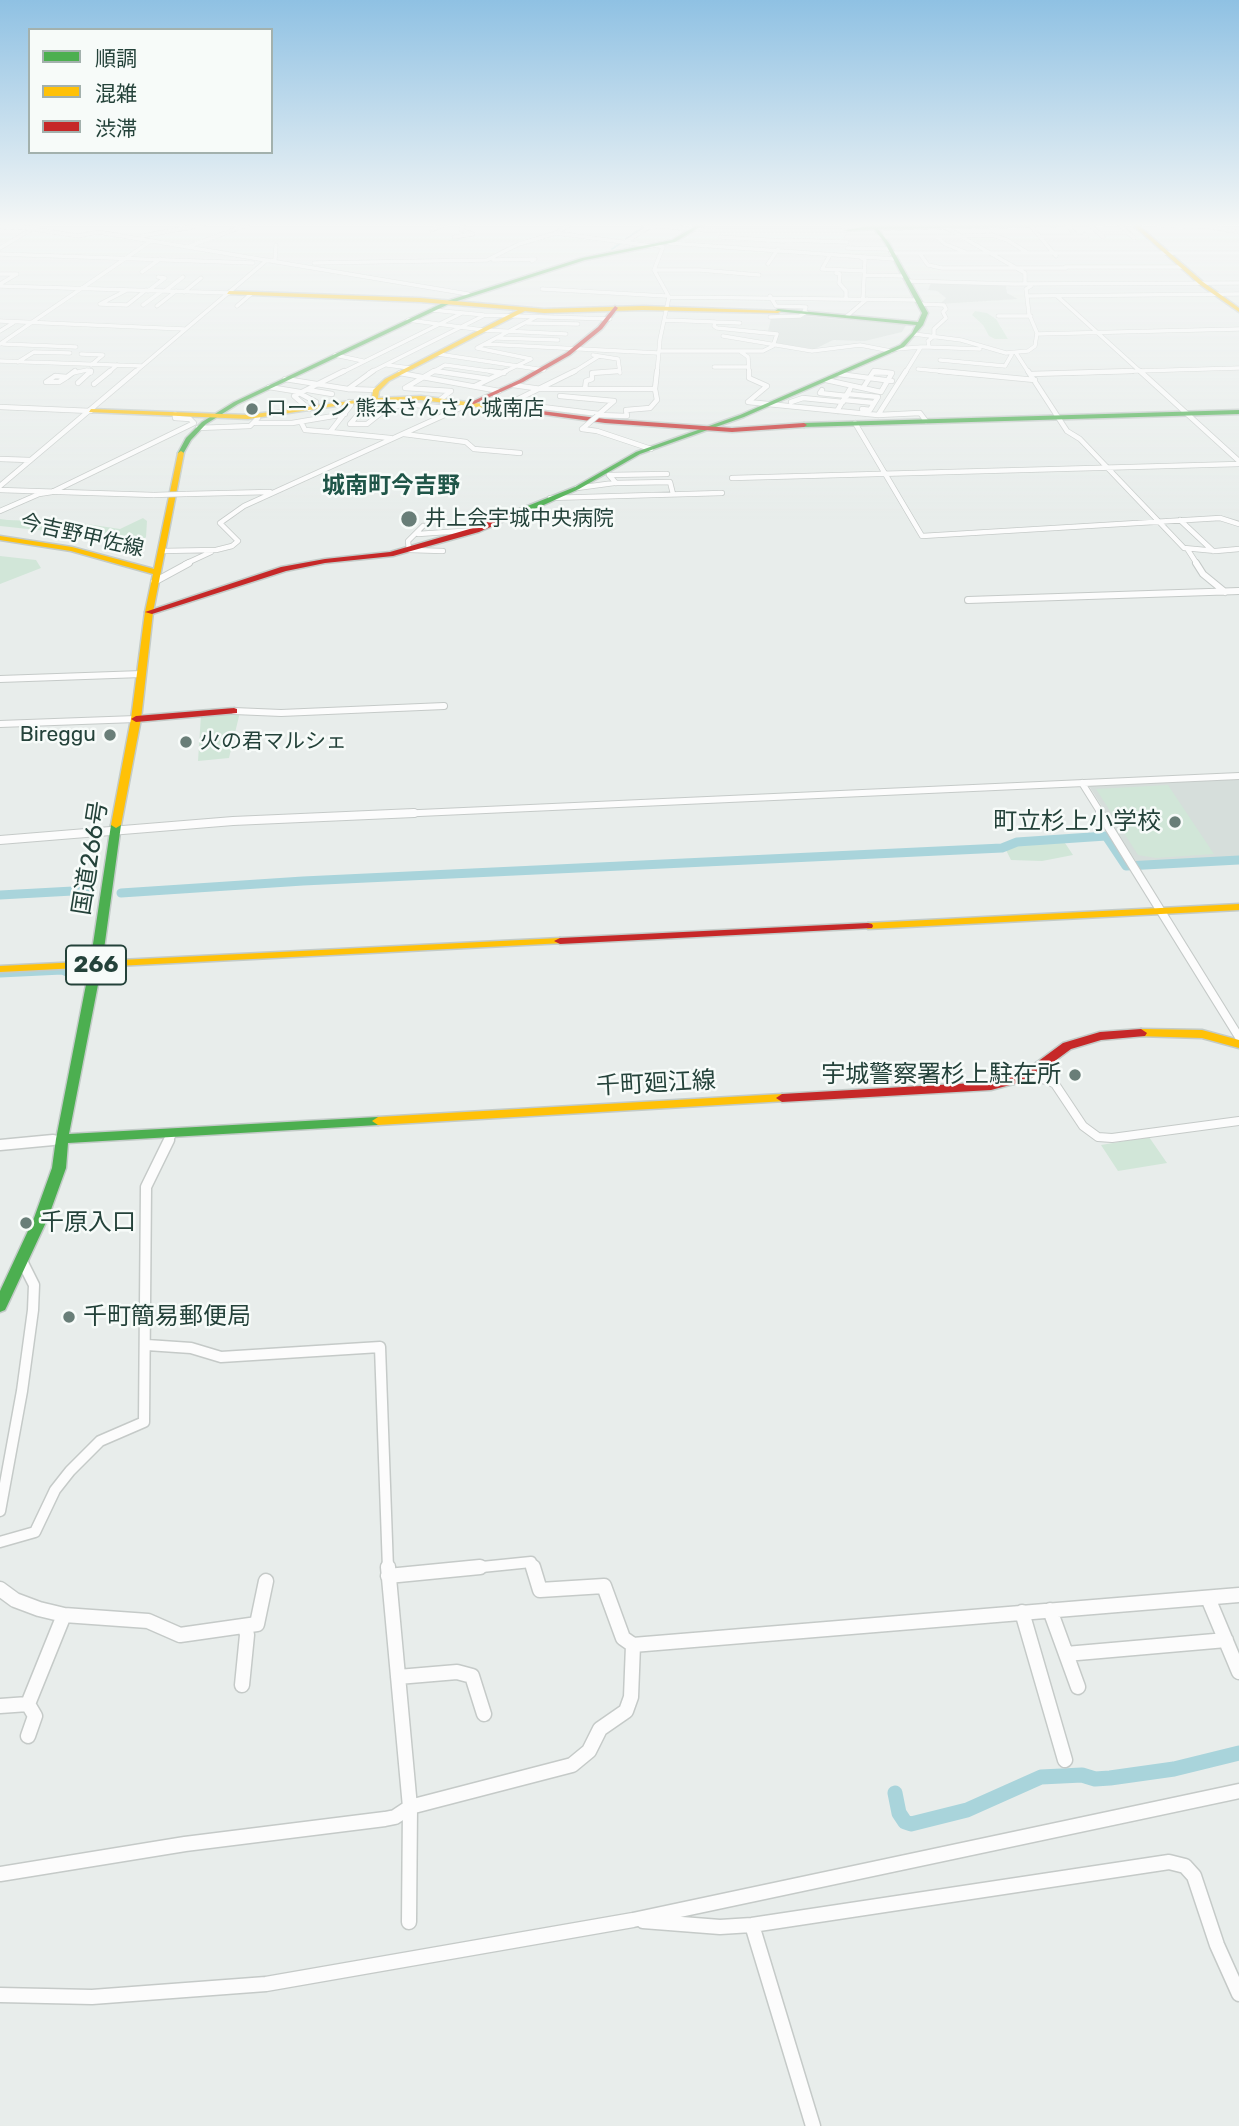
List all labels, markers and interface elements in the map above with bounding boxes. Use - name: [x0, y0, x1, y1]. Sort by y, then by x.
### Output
- legend: [28, 28, 273, 154]
- text: 順調: [95, 46, 137, 71]
- text: 混雑: [95, 81, 137, 106]
- text: 渋滞: [95, 116, 137, 141]
- place label: ローソン 熊本さんさん城南店: [266, 396, 544, 422]
- marker: ローソン 熊本さんさん城南店: [244, 401, 260, 417]
- district label: 城南町今吉野: [322, 472, 460, 500]
- place label: 井上会宇城中央病院: [425, 506, 614, 532]
- marker: 井上会宇城中央病院: [399, 509, 419, 529]
- street label: 今吉野甲佐線: [18, 510, 146, 562]
- place label: Bireggu: [20, 722, 96, 748]
- marker: Bireggu: [102, 727, 118, 743]
- place label: 火の君マルシェ: [200, 729, 347, 755]
- marker: 火の君マルシェ: [178, 734, 194, 750]
- street label: 国道266号: [68, 799, 114, 917]
- place label: 町立杉上小学校: [993, 808, 1161, 836]
- marker: 町立杉上小学校: [1167, 814, 1183, 830]
- road number: 266: [66, 946, 126, 984]
- place label: 宇城警察署杉上駐在所: [821, 1061, 1061, 1089]
- street label: 千町廻江線: [595, 1066, 717, 1102]
- marker: 宇城警察署杉上駐在所: [1067, 1067, 1083, 1083]
- place label: 千原入口: [40, 1209, 136, 1237]
- marker: 千原入口: [18, 1215, 34, 1231]
- place label: 千町簡易郵便局: [83, 1303, 251, 1331]
- marker: 千町簡易郵便局: [61, 1309, 77, 1325]

